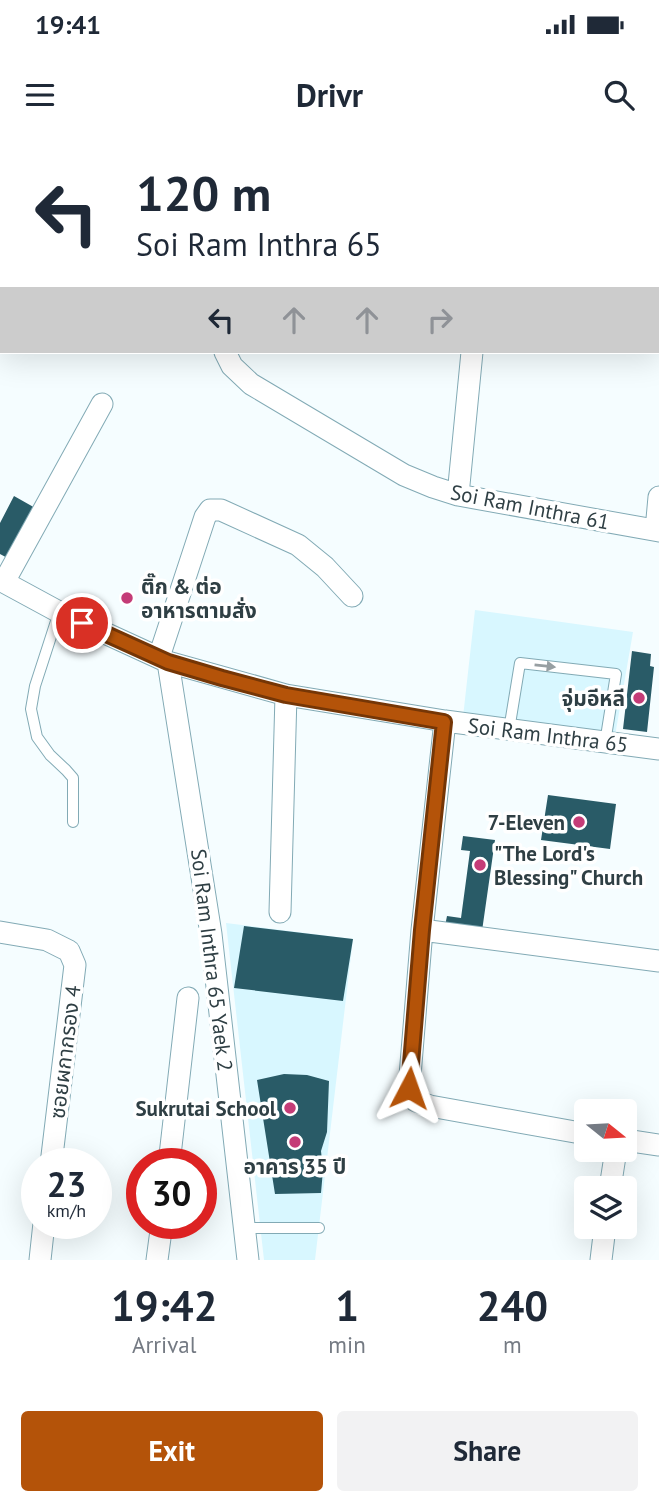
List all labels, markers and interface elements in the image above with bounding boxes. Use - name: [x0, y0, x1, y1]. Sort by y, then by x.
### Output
- text: 19:41: [35, 8, 101, 41]
- text: Drivr: [296, 74, 363, 116]
- icon: menu: [21, 76, 59, 114]
- icon: search: [600, 76, 638, 114]
- text: 120 m: [136, 161, 271, 225]
- icon: left: [21, 168, 112, 259]
- text: Soi Ram Inthra 65: [136, 223, 382, 265]
- icon: left: [202, 301, 240, 339]
- icon: ahead: [275, 301, 313, 339]
- icon: ahead: [348, 301, 386, 339]
- icon: right: [421, 301, 459, 339]
- street label: Soi Ram Inthra 61: [448, 478, 612, 536]
- place label: ติ๊ก & ต่อ อาหารตามสั่ง: [141, 573, 257, 624]
- marker: ติ๊ก & ต่อ อาหารตามสั่ง: [119, 590, 135, 606]
- pin: [52, 593, 112, 653]
- icon: arrive: [63, 604, 101, 642]
- one-way arrow: [534, 661, 556, 672]
- place label: จุ่มอีหลี: [562, 685, 625, 712]
- marker: จุ่มอีหลี: [631, 690, 647, 706]
- street label: Soi Ram Inthra 65: [466, 712, 630, 758]
- place label: 7-Eleven: [487, 809, 565, 836]
- marker: 7-Eleven: [571, 814, 587, 830]
- place label: "The Lord's Blessing" Church: [494, 840, 643, 891]
- street label: Soi Ram Inthra 65 Yaek 2: [185, 847, 239, 1073]
- marker: "The Lord's Blessing" Church: [472, 857, 488, 873]
- street label: ซอยผกากรอง 4: [43, 984, 87, 1120]
- position arrow: [372, 1051, 446, 1125]
- place label: Sukrutai School: [135, 1095, 277, 1122]
- north arrow: [574, 1099, 637, 1162]
- map controls: [574, 1099, 637, 1239]
- marker: Sukrutai School: [282, 1100, 298, 1116]
- marker: อาคาร 35 ปี: [287, 1134, 303, 1150]
- speed limit sign: 30: [126, 1148, 217, 1239]
- place label: อาคาร 35 ปี: [244, 1153, 346, 1180]
- text: 23: [47, 1161, 86, 1207]
- button: layers: [574, 1176, 637, 1239]
- text: km/h: [47, 1199, 86, 1222]
- text: 19:42: [111, 1278, 217, 1333]
- text: 1: [335, 1278, 359, 1333]
- text: 240: [477, 1278, 548, 1333]
- text: Arrival: [132, 1330, 196, 1359]
- text: min: [328, 1330, 366, 1359]
- text: m: [503, 1330, 522, 1359]
- button: Exit: [21, 1411, 323, 1491]
- button: Share: [337, 1411, 638, 1491]

